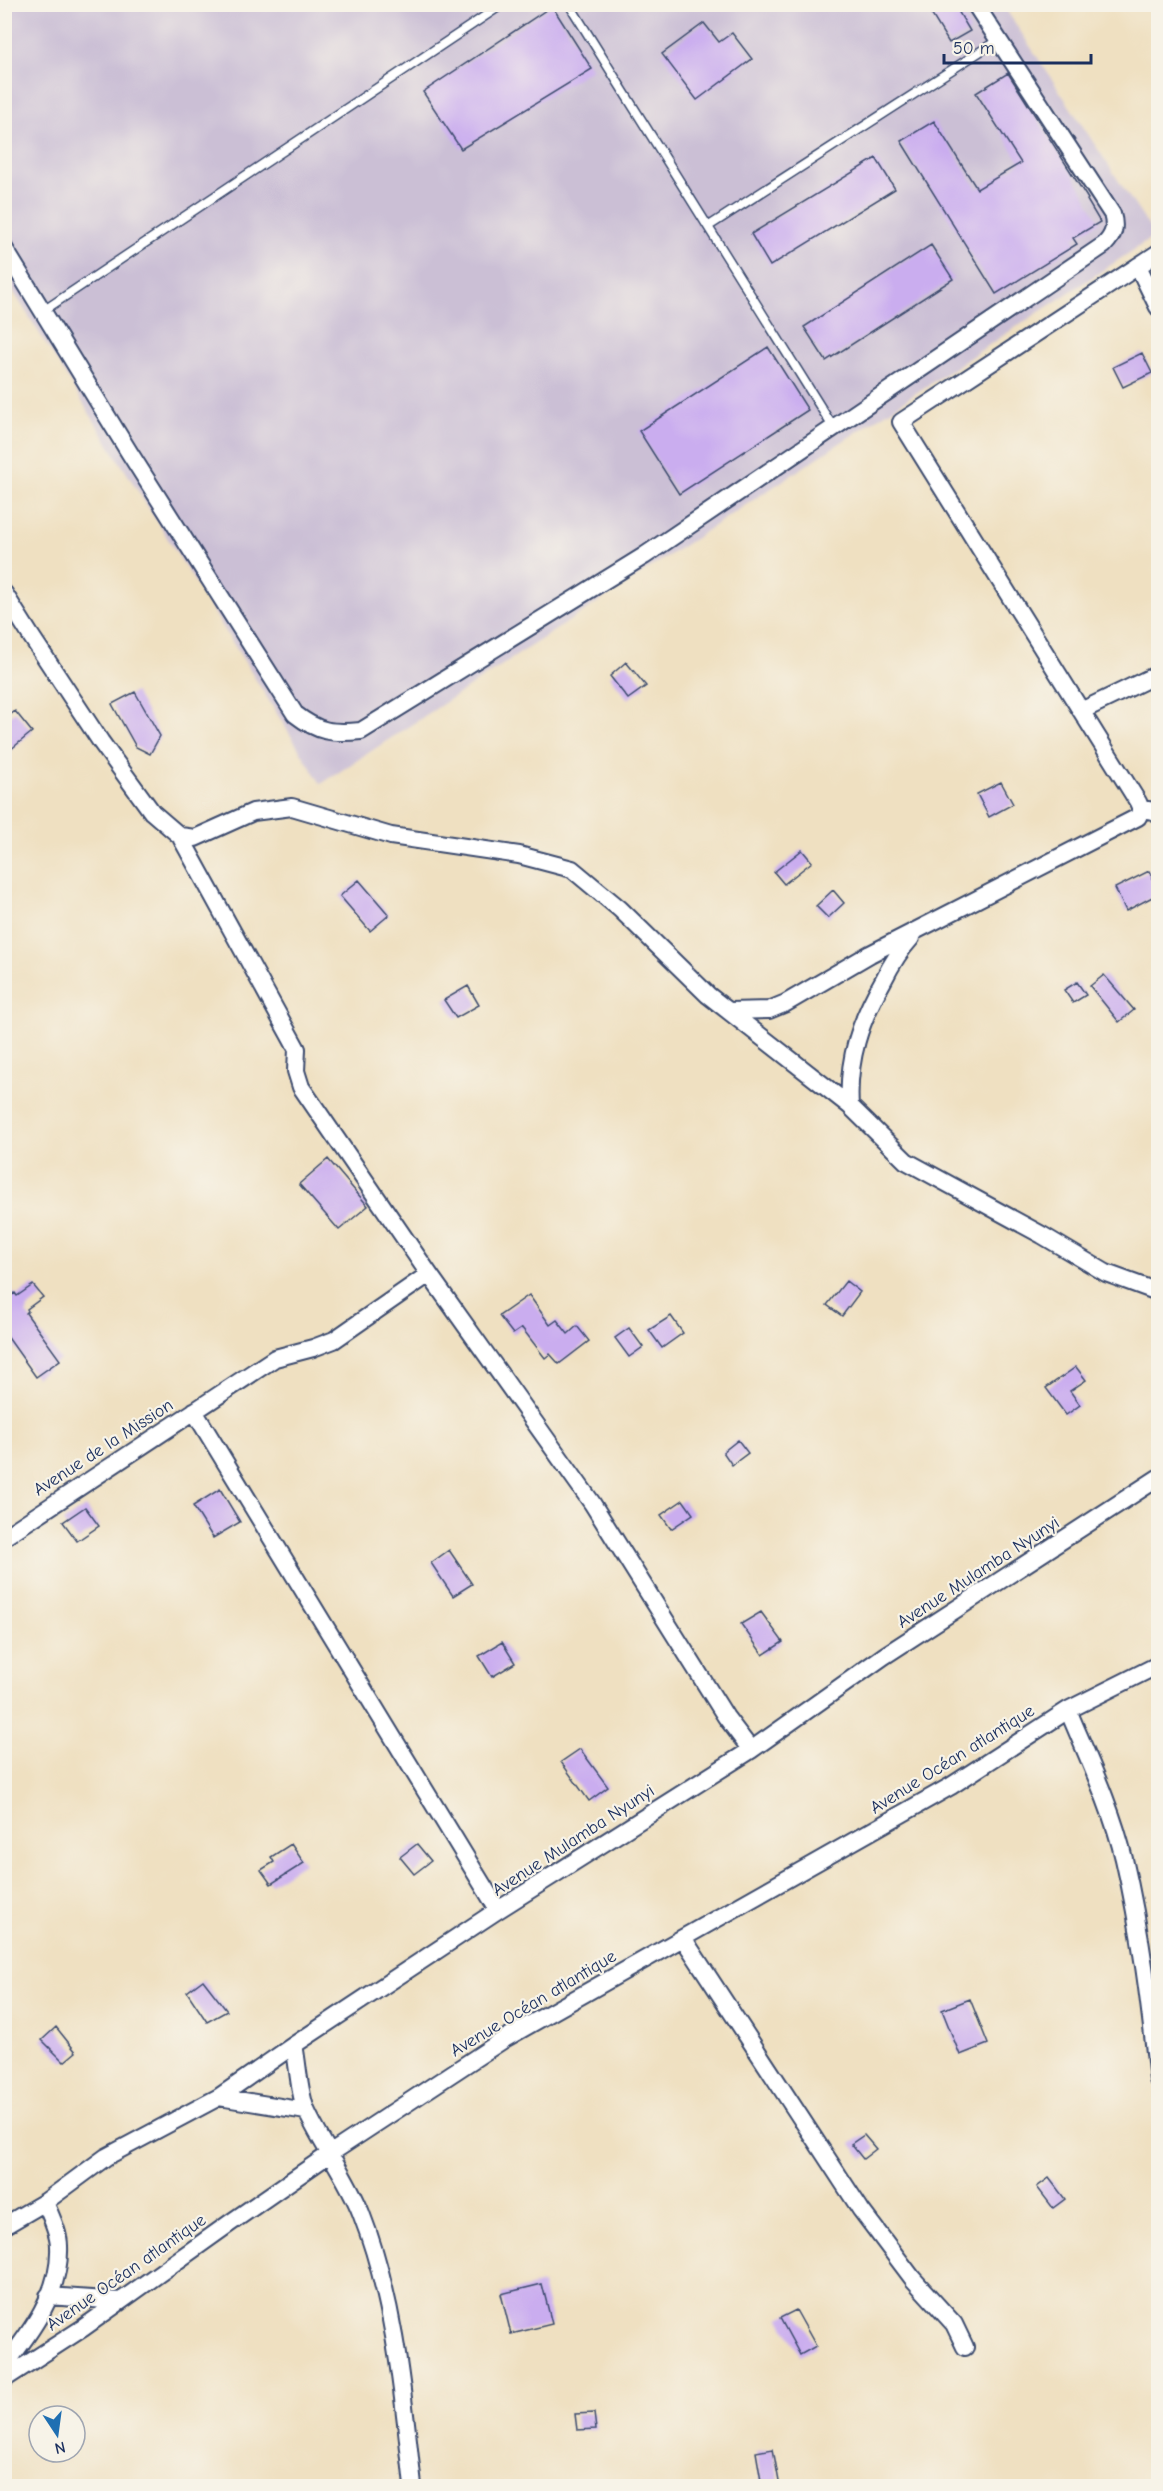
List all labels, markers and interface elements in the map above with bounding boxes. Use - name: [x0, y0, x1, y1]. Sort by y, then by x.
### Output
- scale bar: [944, 27, 1091, 65]
- text: 50 m: [953, 38, 995, 59]
- street label: Avenue de la Mission: [29, 1394, 177, 1500]
- street label: Avenue Mulamba Nyunyi: [893, 1512, 1063, 1633]
- street label: Avenue Océan atlantique: [866, 1700, 1038, 1819]
- street label: Avenue Mulamba Nyunyi: [488, 1780, 658, 1901]
- street label: Avenue Océan atlantique: [447, 1946, 620, 2061]
- street label: Avenue Océan atlantique: [43, 2209, 210, 2335]
- north arrow: [27, 2404, 87, 2464]
- text: N: [53, 2438, 67, 2458]

